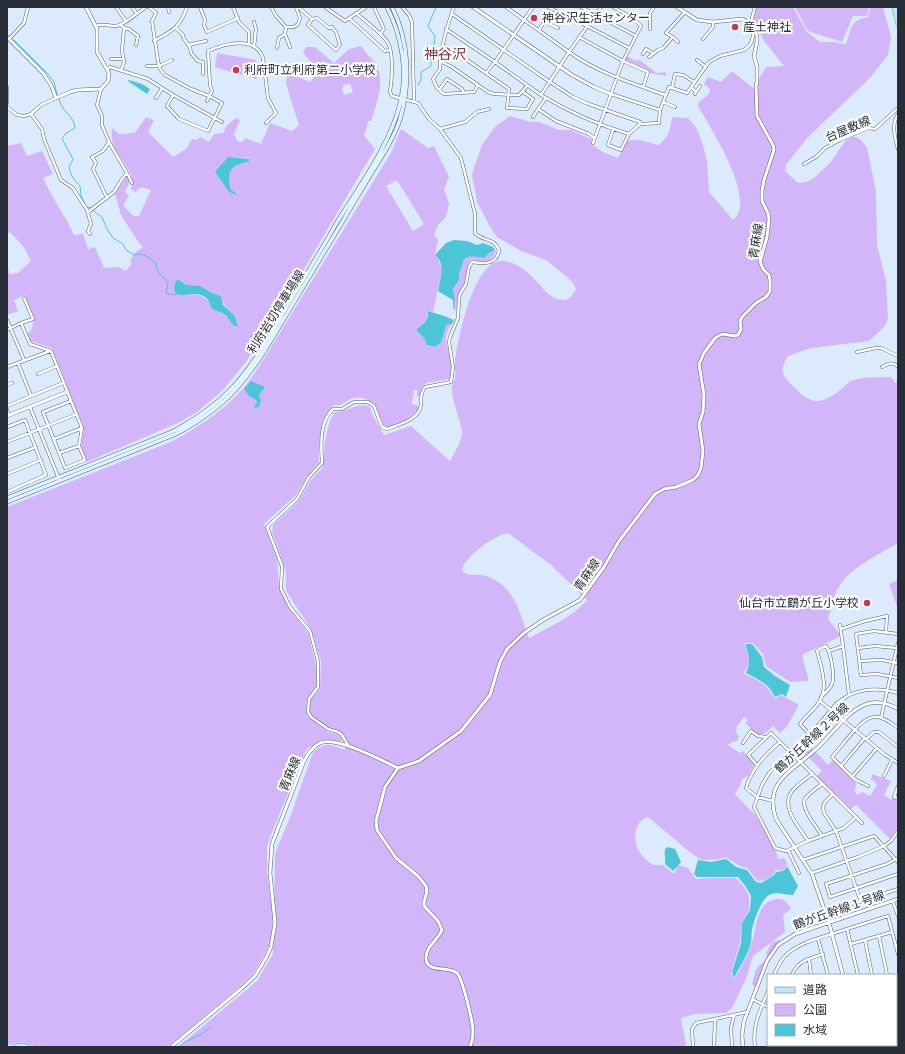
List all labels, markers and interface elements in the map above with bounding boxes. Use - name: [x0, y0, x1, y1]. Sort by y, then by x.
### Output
- place label: 神谷沢生活センター: [542, 11, 650, 25]
- marker: 神谷沢生活センター: [529, 13, 539, 23]
- place label: 産土神社: [743, 20, 791, 34]
- marker: 産土神社: [730, 22, 740, 32]
- district label: 神谷沢: [424, 46, 466, 62]
- place label: 利府町立利府第二小学校: [244, 63, 376, 77]
- marker: 利府町立利府第二小学校: [231, 65, 241, 75]
- street label: 台屋敷線: [823, 113, 873, 145]
- street label: 青麻線: [746, 222, 766, 260]
- street label: 利府岩切停車場線: [245, 268, 307, 356]
- street label: 青麻線: [571, 556, 603, 594]
- place label: 仙台市立鶴が丘小学校: [739, 596, 859, 610]
- marker: 仙台市立鶴が丘小学校: [862, 598, 872, 608]
- street label: 鶴が丘幹線２号線: [772, 700, 852, 776]
- street label: 青麻線: [277, 755, 303, 793]
- street label: 鶴が丘幹線１号線: [791, 888, 887, 932]
- legend: [767, 974, 897, 1046]
- text: 道路: [803, 983, 827, 997]
- text: 公園: [803, 1003, 827, 1017]
- text: 水域: [803, 1023, 827, 1037]

